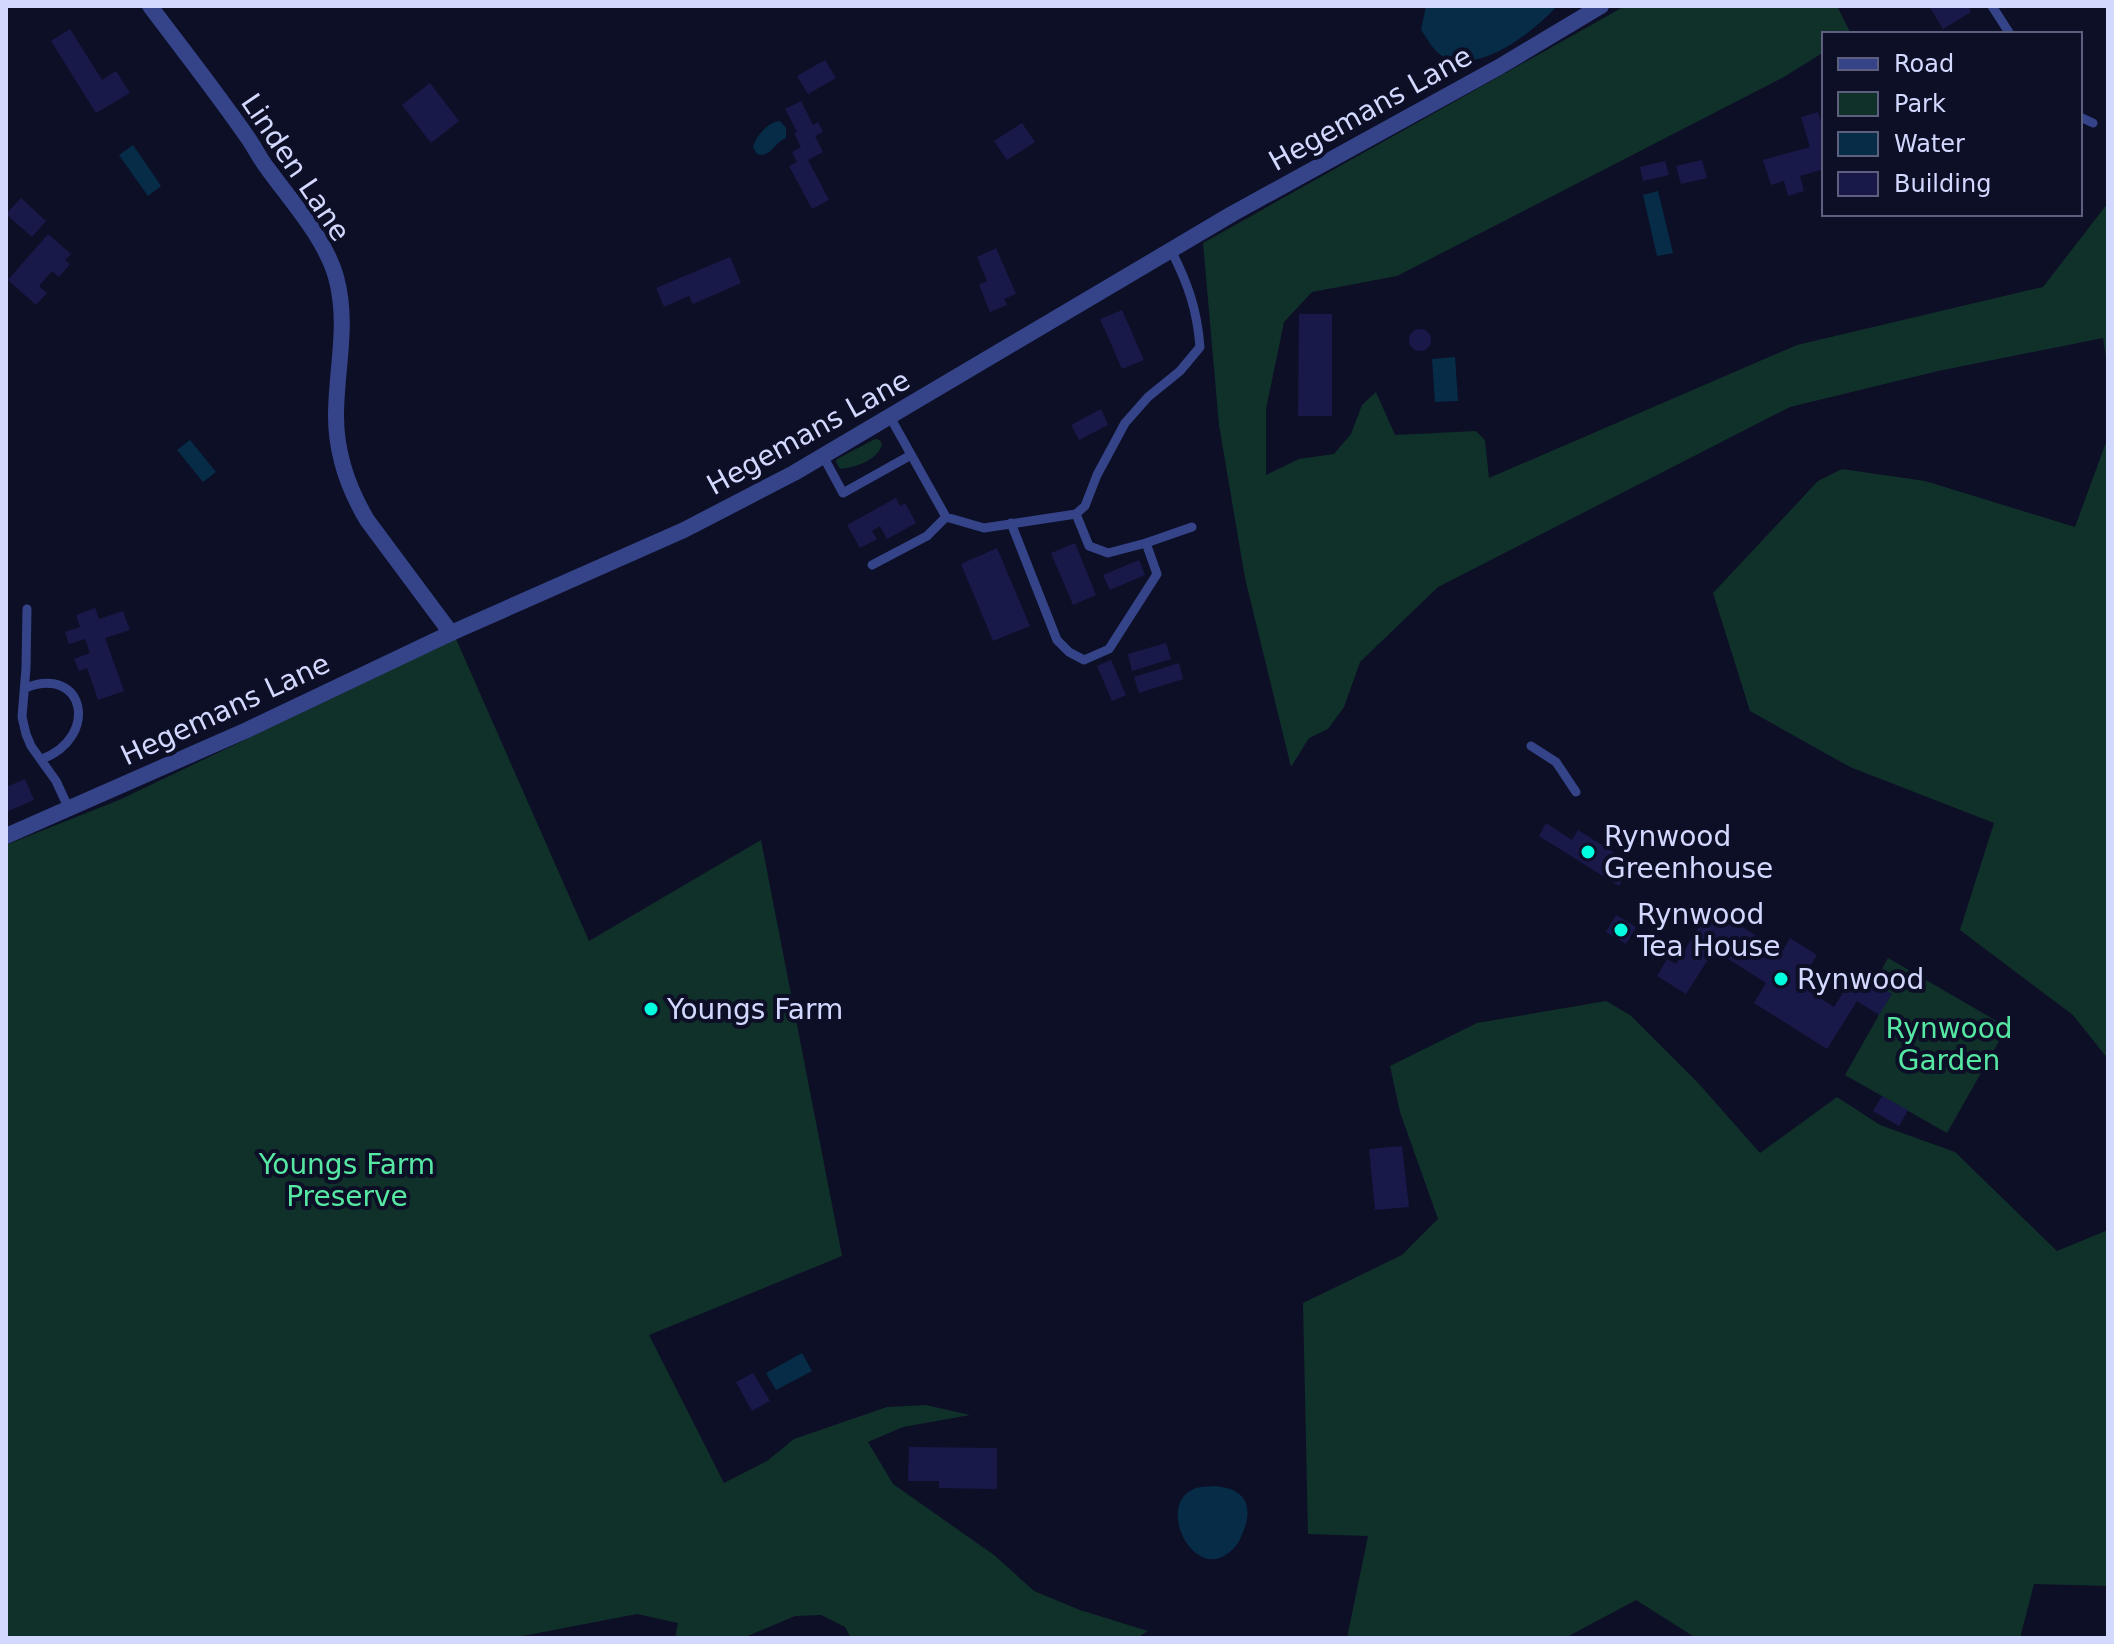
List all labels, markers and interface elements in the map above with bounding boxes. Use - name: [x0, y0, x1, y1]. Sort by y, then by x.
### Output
- legend: [1822, 32, 2082, 216]
- street label: Hegemans Lane: [1263, 39, 1477, 178]
- text: Road: [1894, 50, 1954, 78]
- street label: Linden Lane: [234, 87, 357, 247]
- text: Park: [1894, 90, 1946, 118]
- text: Water: [1894, 130, 1965, 158]
- text: Building: [1894, 170, 1991, 198]
- street label: Hegemans Lane: [701, 363, 915, 502]
- street label: Hegemans Lane: [116, 647, 335, 772]
- place label: Rynwood Greenhouse: [1604, 820, 1773, 885]
- marker: Rynwood Greenhouse: [1579, 843, 1597, 861]
- place label: Rynwood Tea House: [1636, 898, 1780, 963]
- marker: Rynwood Tea House: [1612, 921, 1630, 939]
- place label: Rynwood: [1797, 963, 1924, 996]
- marker: Rynwood: [1772, 970, 1790, 988]
- place label: Youngs Farm: [666, 993, 843, 1026]
- marker: Youngs Farm: [642, 1000, 660, 1018]
- park label: Rynwood Garden: [1885, 1012, 2013, 1077]
- park label: Youngs Farm Preserve: [258, 1148, 435, 1213]

